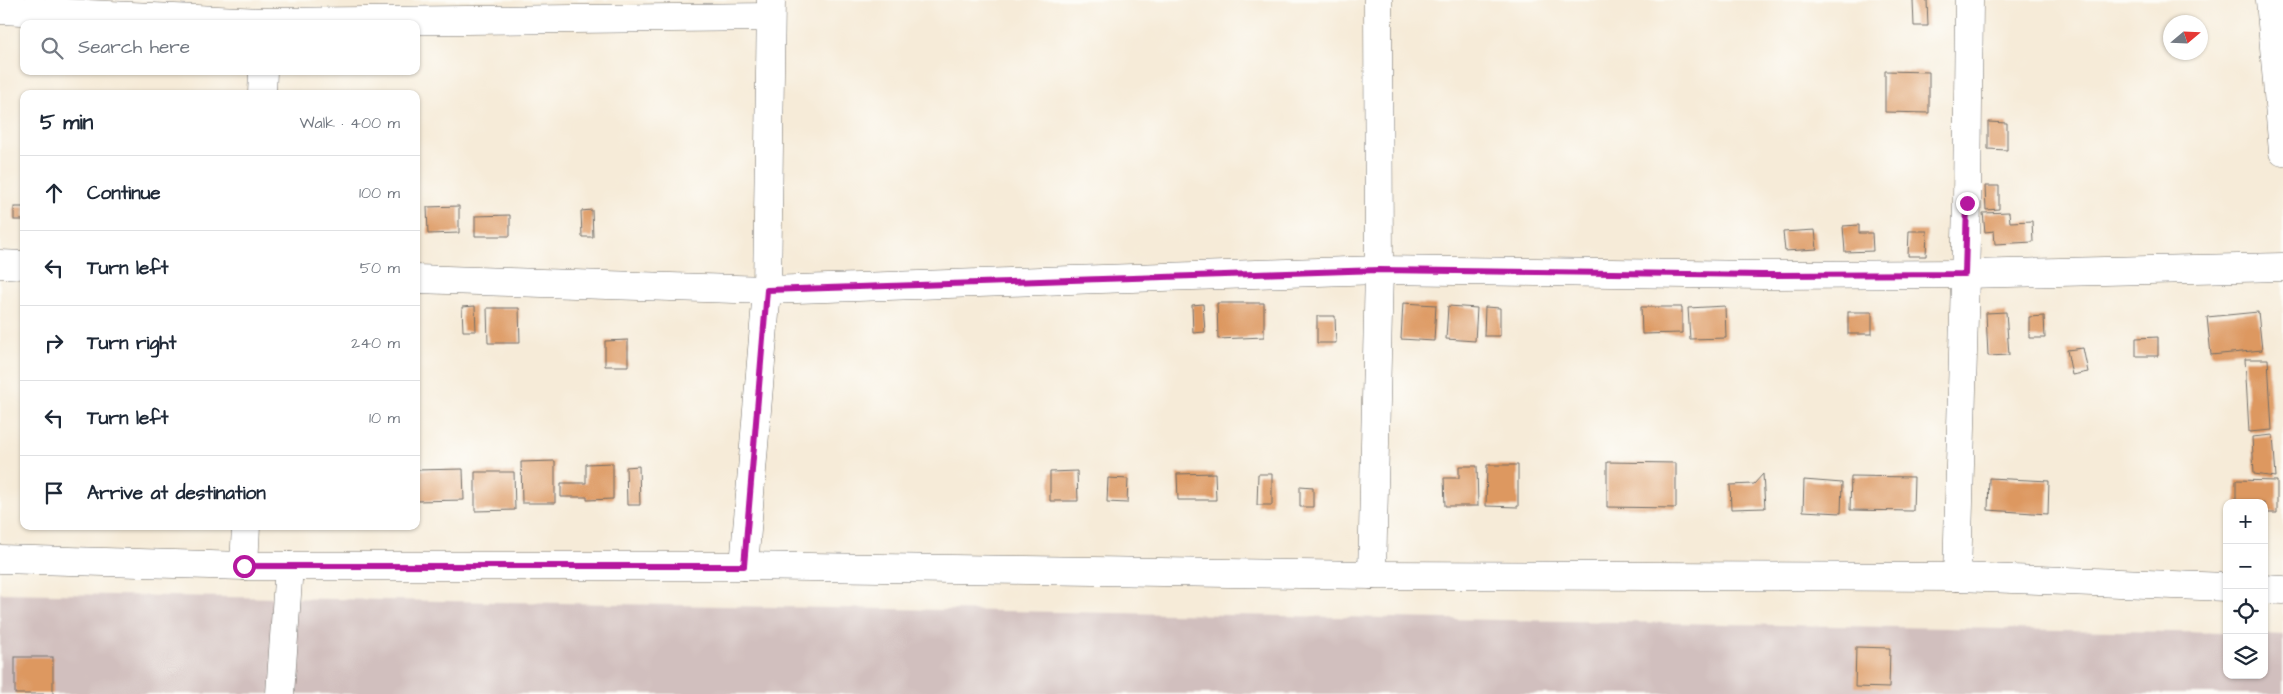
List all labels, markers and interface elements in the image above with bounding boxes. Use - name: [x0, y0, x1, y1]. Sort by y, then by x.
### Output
- north arrow: [2163, 15, 2208, 60]
- search box: [20, 20, 420, 75]
- icon: search: [38, 34, 66, 62]
- text: Search here: [78, 34, 190, 61]
- text: 5 min: [40, 108, 93, 137]
- text: Walk · 400 m: [299, 112, 400, 134]
- icon: ahead: [40, 179, 68, 207]
- text: Continue: [87, 180, 161, 207]
- text: 100 m: [359, 182, 400, 204]
- route end: [1956, 192, 1979, 215]
- icon: left: [40, 254, 68, 282]
- text: Turn left: [87, 255, 168, 282]
- text: 50 m: [360, 257, 400, 279]
- icon: right: [40, 329, 68, 357]
- text: Turn right: [87, 330, 176, 357]
- text: 240 m: [351, 332, 400, 354]
- icon: left: [40, 404, 68, 432]
- text: Turn left: [87, 405, 168, 432]
- text: 10 m: [369, 407, 400, 429]
- icon: arrive: [40, 479, 68, 507]
- text: Arrive at destination: [87, 480, 266, 507]
- map controls: [2223, 499, 2268, 679]
- button: +: [2223, 499, 2268, 544]
- button: −: [2223, 544, 2268, 589]
- route start: [233, 555, 256, 578]
- button: locate: [2223, 589, 2268, 634]
- button: layers: [2223, 634, 2268, 679]

